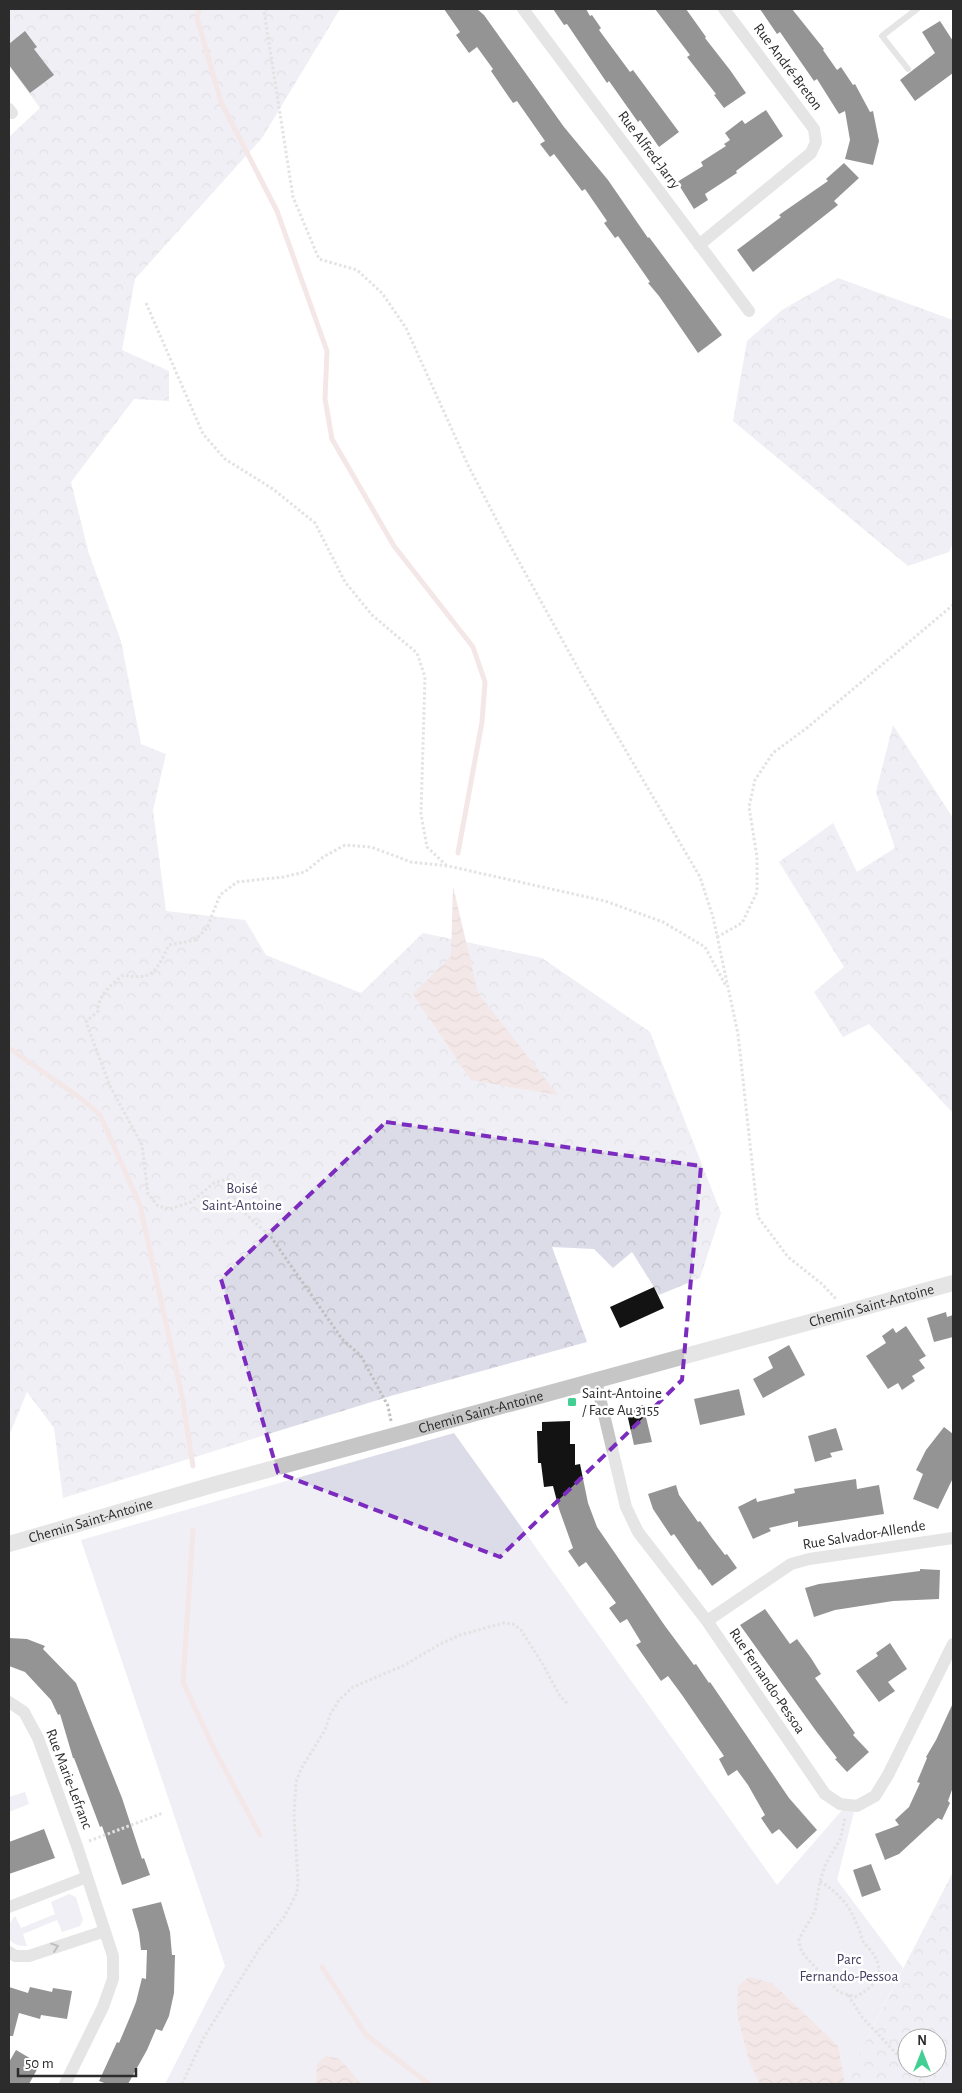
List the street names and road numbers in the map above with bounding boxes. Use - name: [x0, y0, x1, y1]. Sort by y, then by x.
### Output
- street label: Rue André-Breton: [751, 21, 825, 113]
- street label: Rue Alfred-Jarry: [615, 108, 683, 192]
- street label: Chemin Saint-Antoine: [808, 1281, 936, 1329]
- street label: Chemin Saint-Antoine: [417, 1388, 545, 1436]
- street label: Chemin Saint-Antoine: [27, 1495, 155, 1545]
- street label: Rue Salvador-Allende: [802, 1518, 927, 1552]
- street label: Rue Fernando-Pessoa: [726, 1625, 808, 1737]
- street label: Rue Marie-Lefranc: [43, 1727, 95, 1831]

